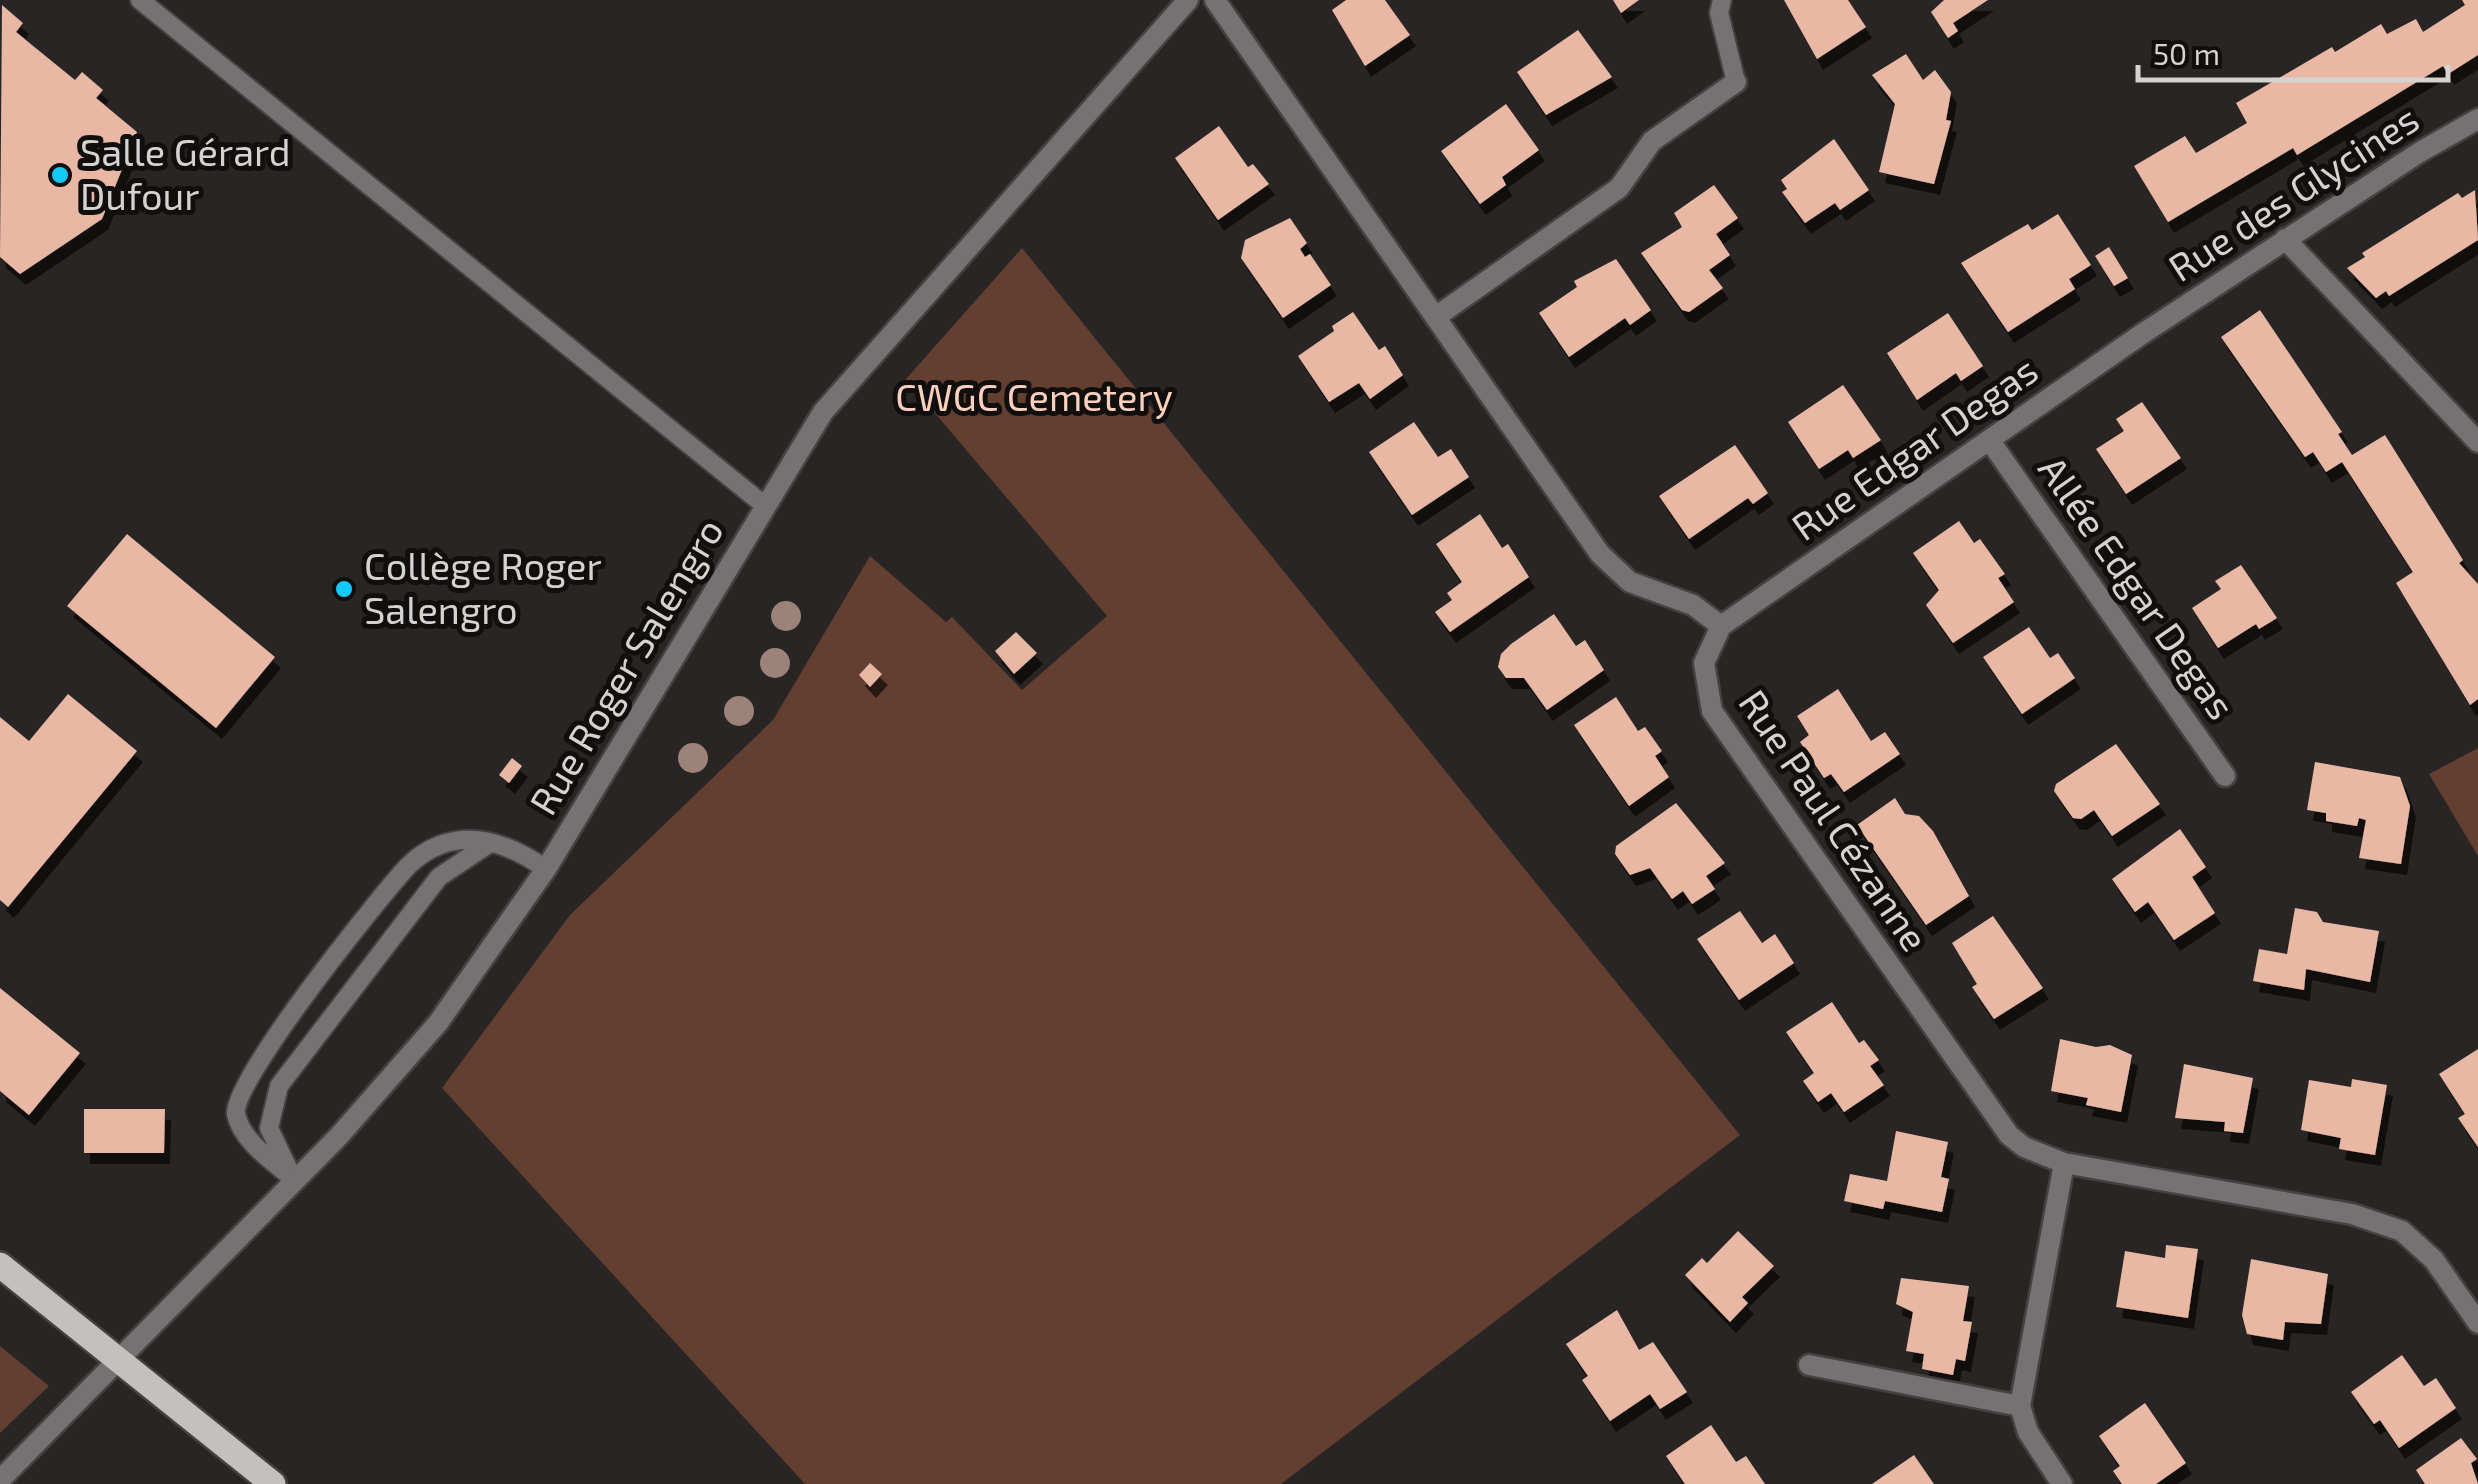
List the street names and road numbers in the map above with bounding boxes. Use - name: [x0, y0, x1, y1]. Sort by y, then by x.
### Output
- street label: Rue des Glycines: [2160, 95, 2426, 290]
- street label: Rue Edgar Degas: [1782, 346, 2045, 549]
- street label: Allée Edgar Degas: [2030, 447, 2245, 727]
- street label: Rue Roger Salengro: [519, 510, 732, 822]
- street label: Rue Paul Cézanne: [1730, 681, 1939, 959]

